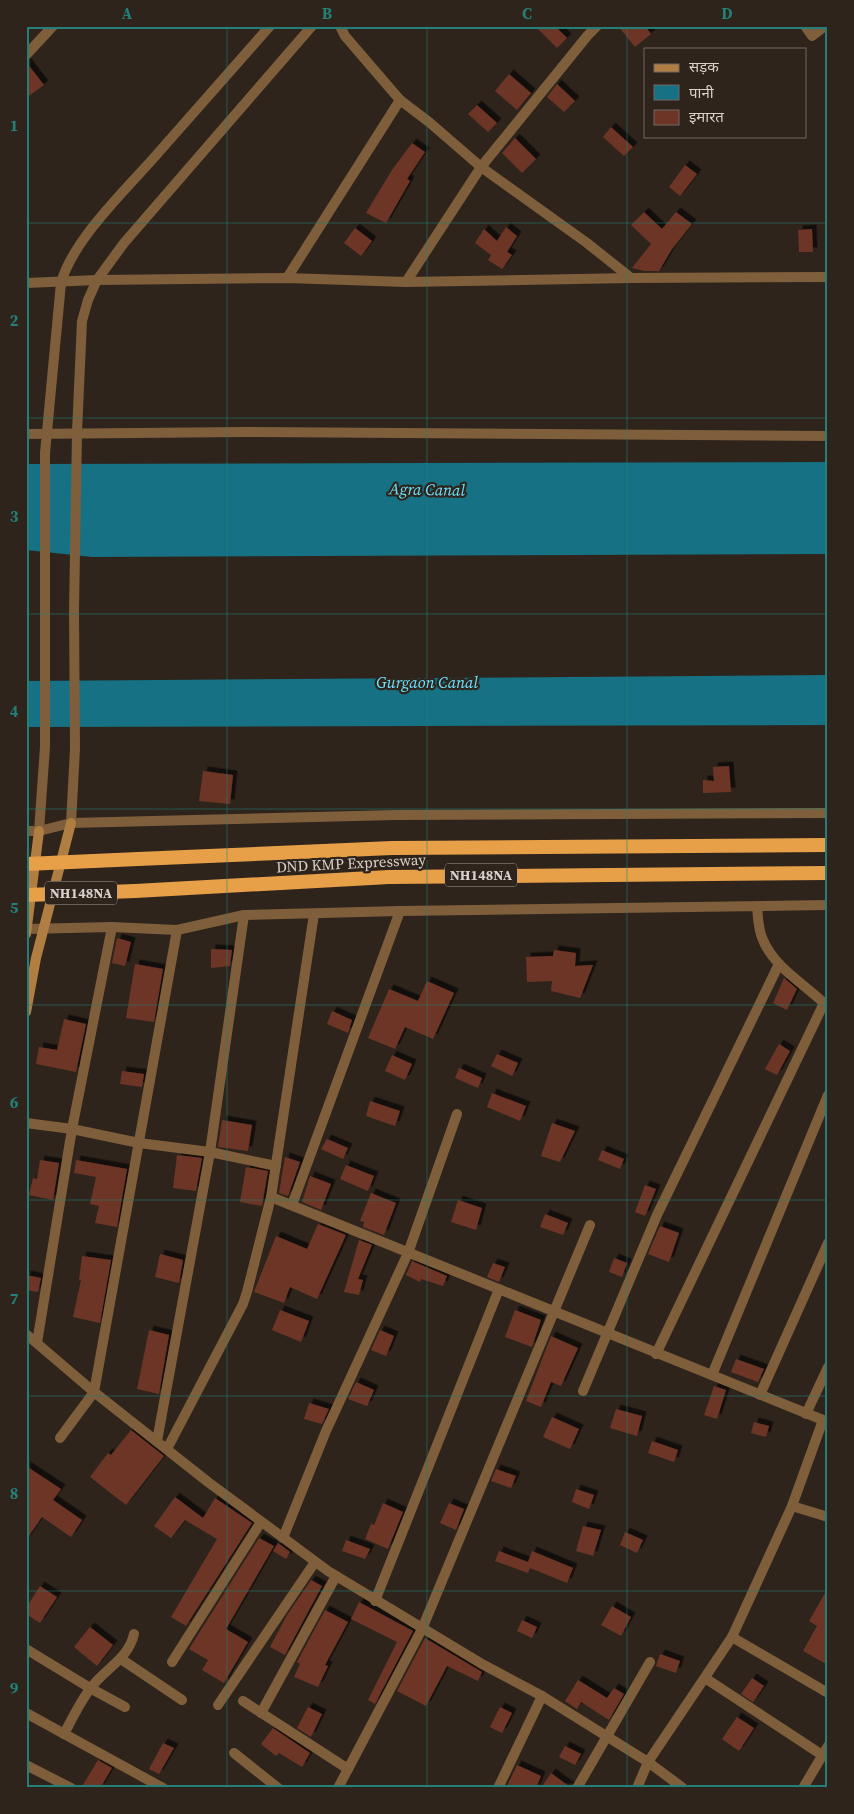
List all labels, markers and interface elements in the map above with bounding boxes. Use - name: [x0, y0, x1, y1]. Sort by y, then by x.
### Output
- text: A: [122, 2, 133, 24]
- text: B: [322, 2, 333, 24]
- text: C: [522, 2, 532, 24]
- text: D: [721, 2, 733, 24]
- legend: [644, 48, 806, 138]
- text: सड़क: [689, 56, 719, 77]
- text: पानी: [689, 82, 715, 103]
- text: इमारत: [689, 106, 724, 127]
- text: 1: [10, 114, 18, 136]
- text: 2: [10, 309, 19, 331]
- water label: Agra Canal: [388, 477, 466, 501]
- text: 3: [10, 505, 19, 527]
- water label: Gurgaon Canal: [376, 671, 478, 693]
- text: 4: [10, 700, 19, 722]
- street label: DND KMP Expressway: [276, 849, 427, 877]
- road number: NH148NA: [445, 864, 517, 886]
- road number: NH148NA: [45, 881, 117, 904]
- text: 5: [10, 896, 19, 918]
- text: 6: [10, 1091, 19, 1113]
- text: 7: [10, 1287, 19, 1309]
- text: 8: [10, 1482, 18, 1504]
- text: 9: [10, 1677, 19, 1699]

